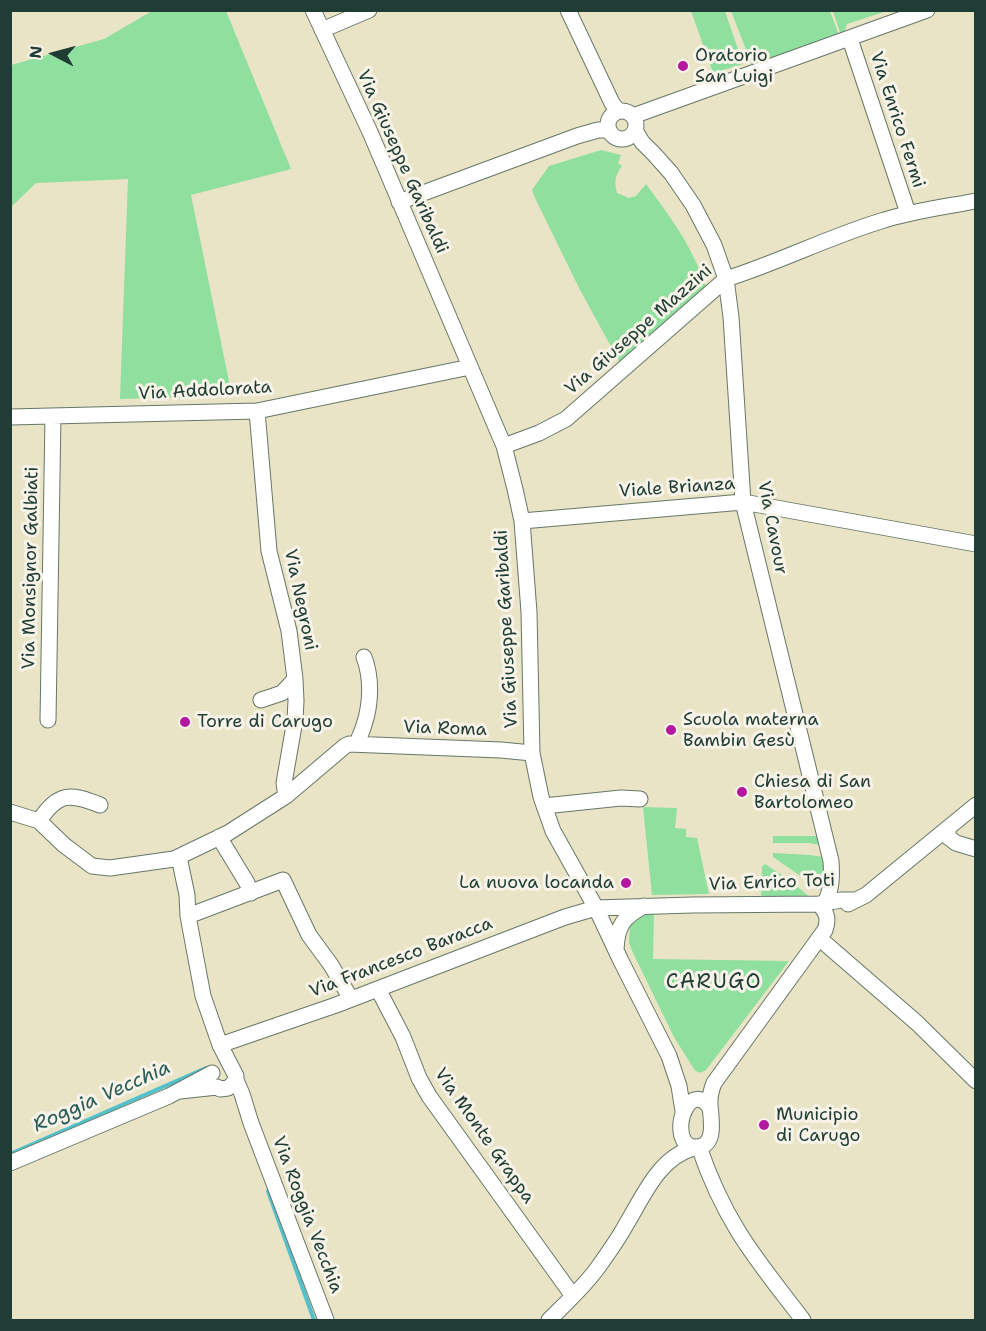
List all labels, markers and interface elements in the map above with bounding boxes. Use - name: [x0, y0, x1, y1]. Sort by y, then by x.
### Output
- north arrow: [24, 24, 84, 84]
- text: N: [24, 45, 47, 59]
- place label: Oratorio San Luigi: [695, 45, 773, 88]
- street label: Via Enrico Fermi: [865, 49, 929, 191]
- marker: Oratorio San Luigi: [676, 59, 690, 73]
- street label: Via Giuseppe Garibaldi: [352, 67, 452, 257]
- street label: Via Giuseppe Mazzini: [561, 260, 717, 400]
- street label: Via Addolorata: [138, 377, 272, 405]
- street label: Via Monsignor Galbiati: [18, 466, 44, 670]
- street label: Viale Brianza: [618, 473, 736, 503]
- street label: Via Cavour: [752, 479, 792, 577]
- street label: Via Giuseppe Garibaldi: [491, 529, 523, 729]
- street label: Via Negroni: [279, 547, 321, 653]
- place label: Scuola materna Bambin Gesù: [683, 709, 819, 752]
- place label: Torre di Carugo: [197, 711, 333, 733]
- marker: Torre di Carugo: [178, 715, 192, 729]
- street label: Via Roma: [403, 717, 487, 741]
- marker: Scuola materna Bambin Gesù: [664, 723, 678, 737]
- place label: Chiesa di San Bartolomeo: [754, 771, 871, 814]
- marker: Chiesa di San Bartolomeo: [735, 785, 749, 799]
- street label: Via Enrico Toti: [708, 870, 836, 896]
- place label: La nuova locanda: [459, 872, 614, 894]
- marker: La nuova locanda: [619, 876, 633, 890]
- street label: Via Francesco Baracca: [306, 913, 496, 1003]
- district label: CARUGO: [666, 970, 762, 996]
- water label: Roggia Vecchia: [30, 1056, 174, 1138]
- street label: Via Monte Grappa: [429, 1064, 539, 1208]
- place label: Municipio di Carugo: [776, 1104, 860, 1146]
- marker: Municipio di Carugo: [757, 1118, 771, 1132]
- street label: Via Roggia Vecchia: [267, 1134, 347, 1296]

